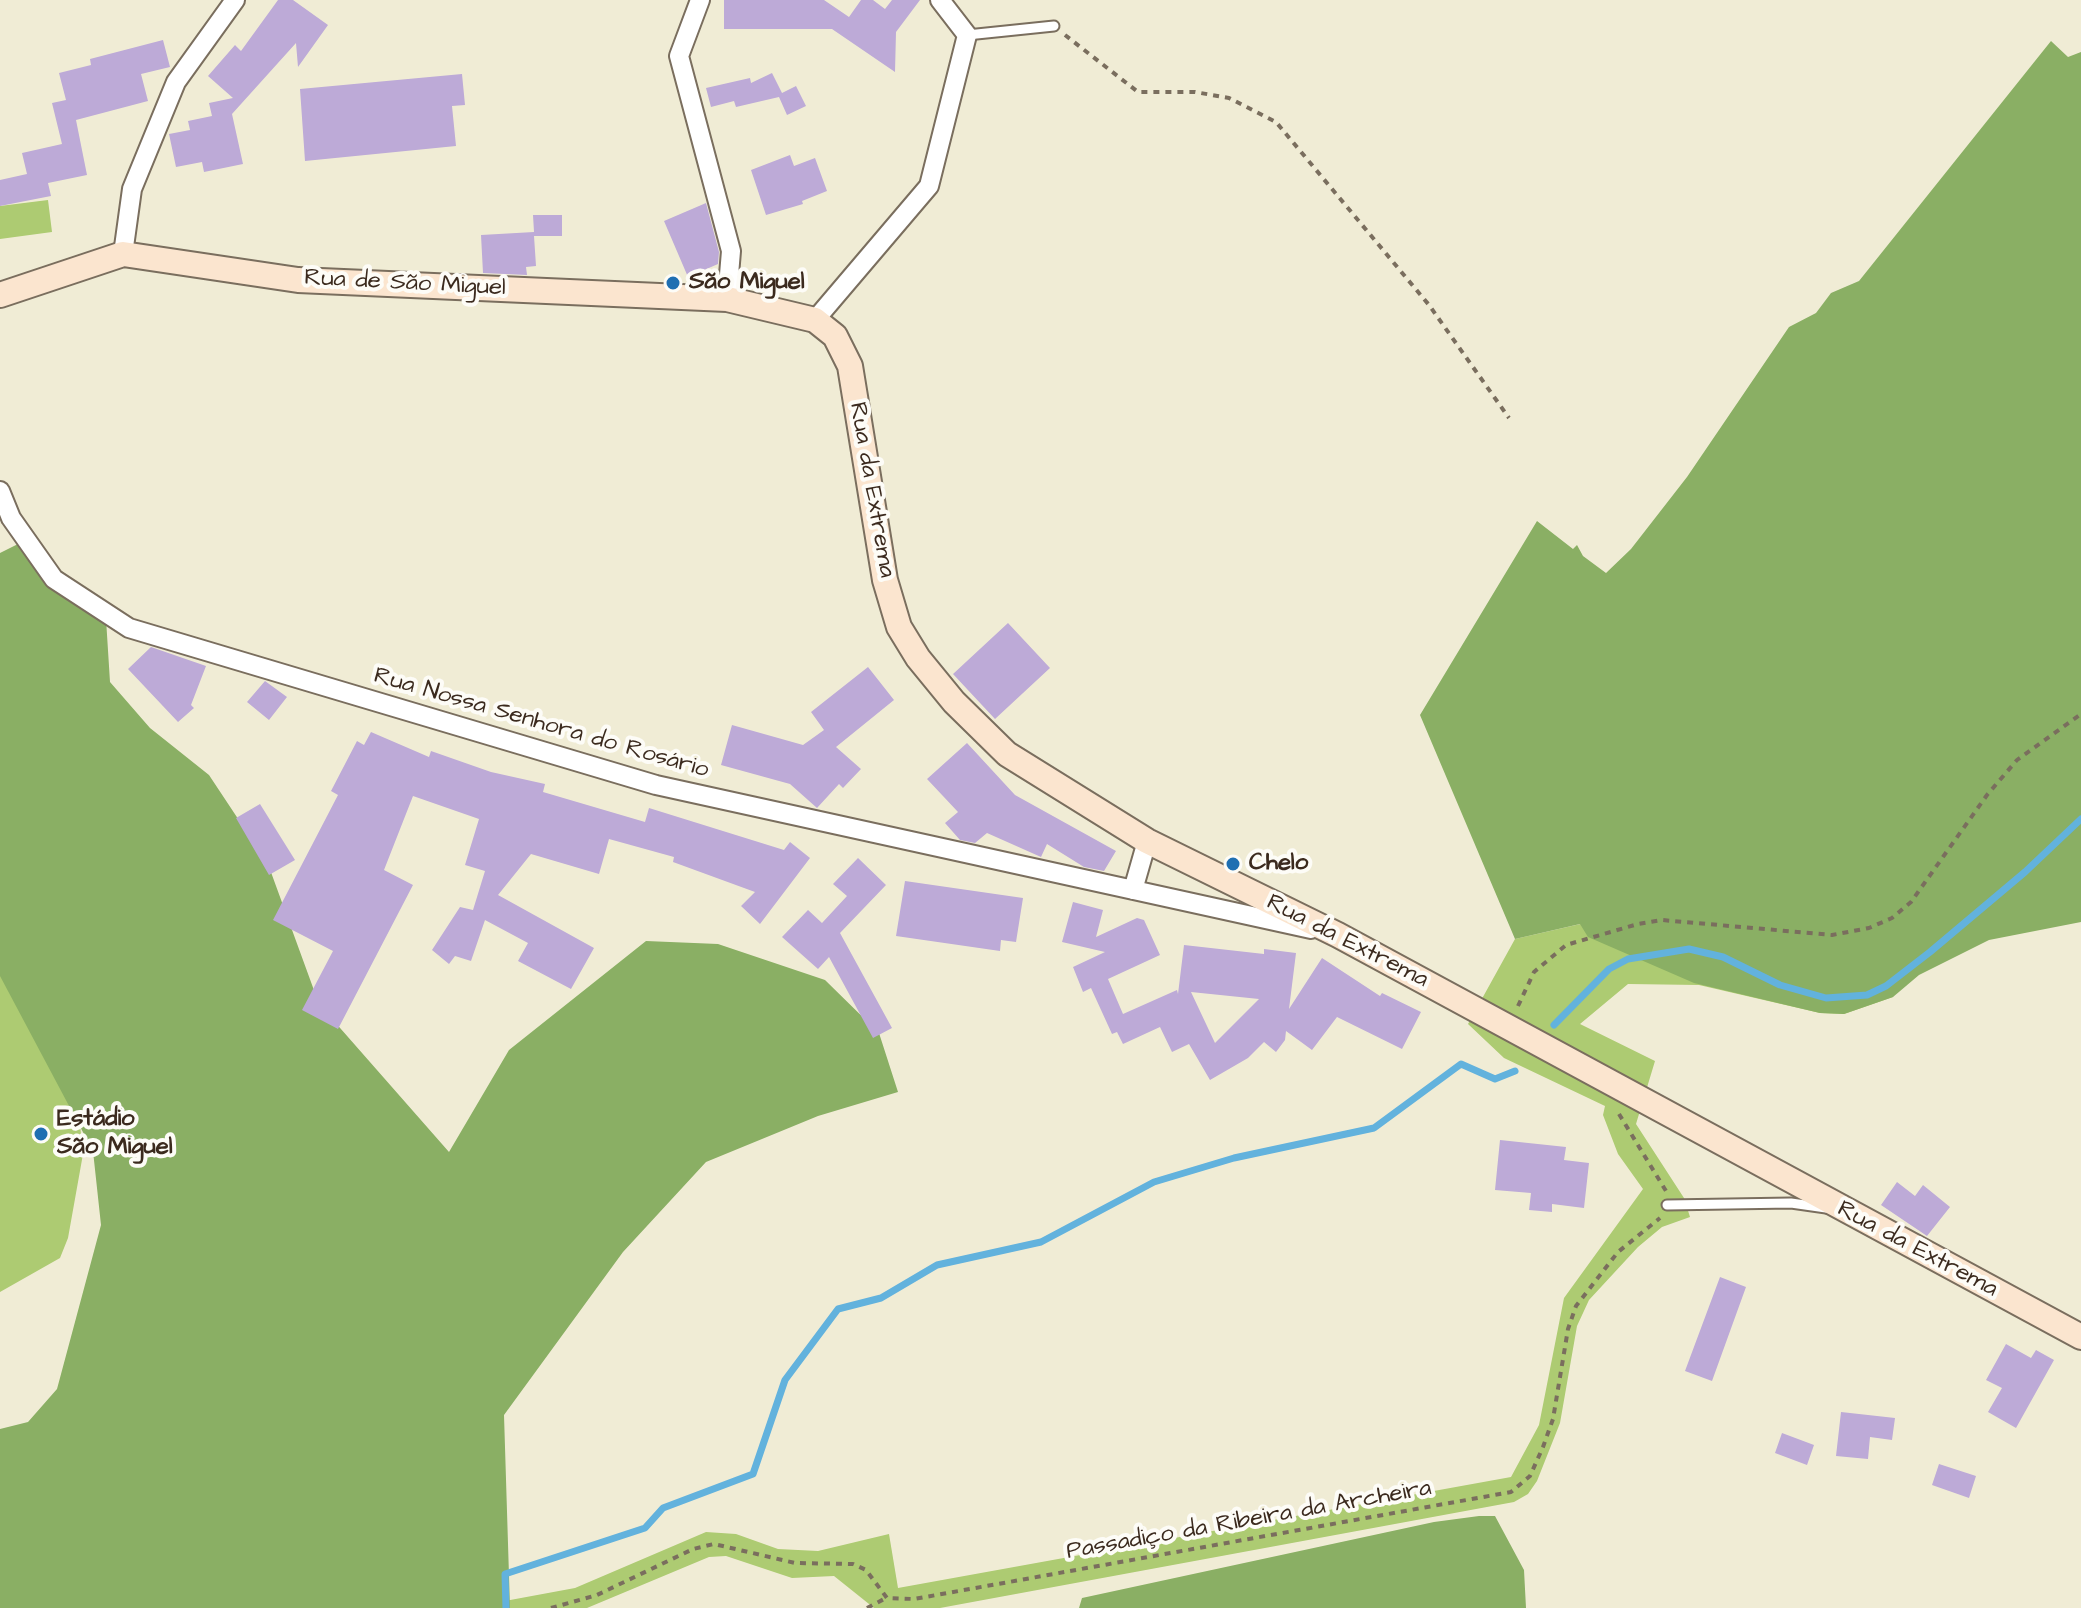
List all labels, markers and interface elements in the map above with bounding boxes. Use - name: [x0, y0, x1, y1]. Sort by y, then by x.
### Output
- street label: Rua de São Miguel: [304, 264, 506, 304]
- place label: São Miguel: [689, 269, 805, 297]
- marker: São Miguel: [664, 274, 682, 292]
- street label: Rua da Extrema: [841, 400, 901, 580]
- street label: Rua Nossa Senhora do Rosário: [370, 662, 712, 786]
- place label: Chelo: [1249, 850, 1308, 878]
- marker: Chelo: [1224, 855, 1242, 873]
- street label: Rua da Extrema: [1261, 889, 1433, 995]
- place label: Estádio São Miguel: [57, 1106, 173, 1162]
- marker: Estádio São Miguel: [32, 1125, 50, 1143]
- street label: Rua da Extrema: [1832, 1196, 2002, 1304]
- street label: Passadiço da Ribeira da Archeira: [1064, 1475, 1434, 1567]

